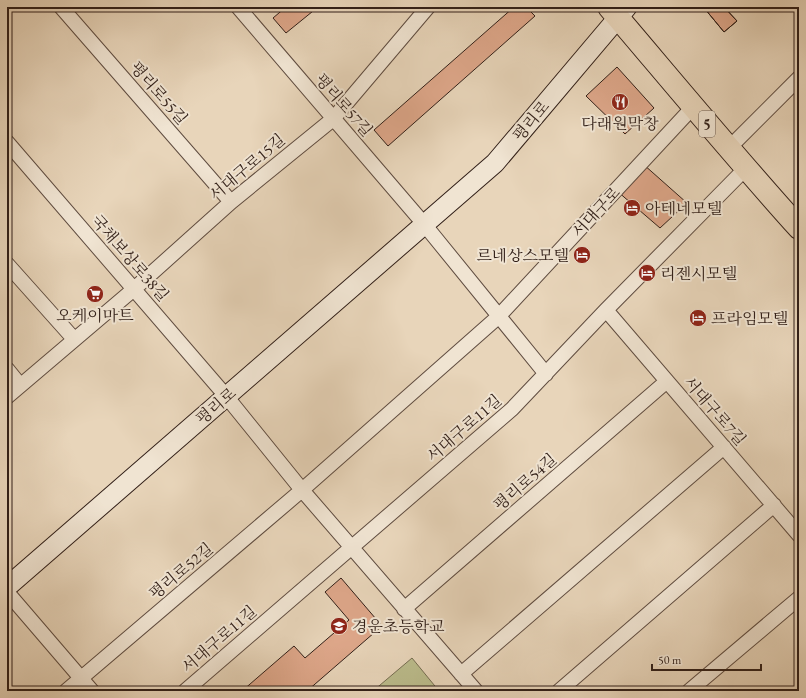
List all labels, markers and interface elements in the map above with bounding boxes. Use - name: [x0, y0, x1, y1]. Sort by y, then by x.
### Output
- street label: 평리로55길: [126, 57, 192, 129]
- street label: 평리로57길: [311, 69, 377, 141]
- restaurant icon: 다래원막창: [610, 92, 630, 112]
- street label: 평리로: [508, 96, 554, 146]
- road number: 5: [699, 111, 715, 137]
- place label: 다래원막창: [581, 113, 659, 134]
- street label: 서대구로15길: [205, 129, 289, 205]
- street label: 서대구로: [567, 182, 625, 242]
- hotel icon: 아테네모텔: [622, 198, 642, 218]
- place label: 아테네모텔: [645, 198, 722, 219]
- street label: 국채보상로38길: [87, 210, 173, 306]
- place label: 르네상스모텔: [476, 245, 569, 266]
- hotel icon: 르네상스모텔: [572, 245, 592, 265]
- hotel icon: 리젠시모텔: [637, 263, 657, 283]
- place label: 리젠시모텔: [660, 263, 737, 284]
- supermarket icon: 오케이마트: [85, 284, 105, 304]
- place label: 오케이마트: [56, 305, 134, 326]
- hotel icon: 프라임모텔: [688, 308, 708, 328]
- place label: 프라임모텔: [711, 308, 788, 329]
- street label: 서대구로7길: [679, 372, 751, 450]
- street label: 평리로: [192, 383, 241, 429]
- street label: 서대구로11길: [422, 390, 506, 466]
- street label: 평리로54길: [489, 449, 561, 515]
- street label: 평리로52길: [145, 538, 217, 604]
- street label: 서대구로11길: [177, 601, 261, 677]
- school or university icon: 경운초등학교: [329, 616, 349, 636]
- place label: 경운초등학교: [352, 616, 445, 637]
- scale bar: [652, 646, 761, 672]
- text: 50 m: [658, 652, 682, 668]

